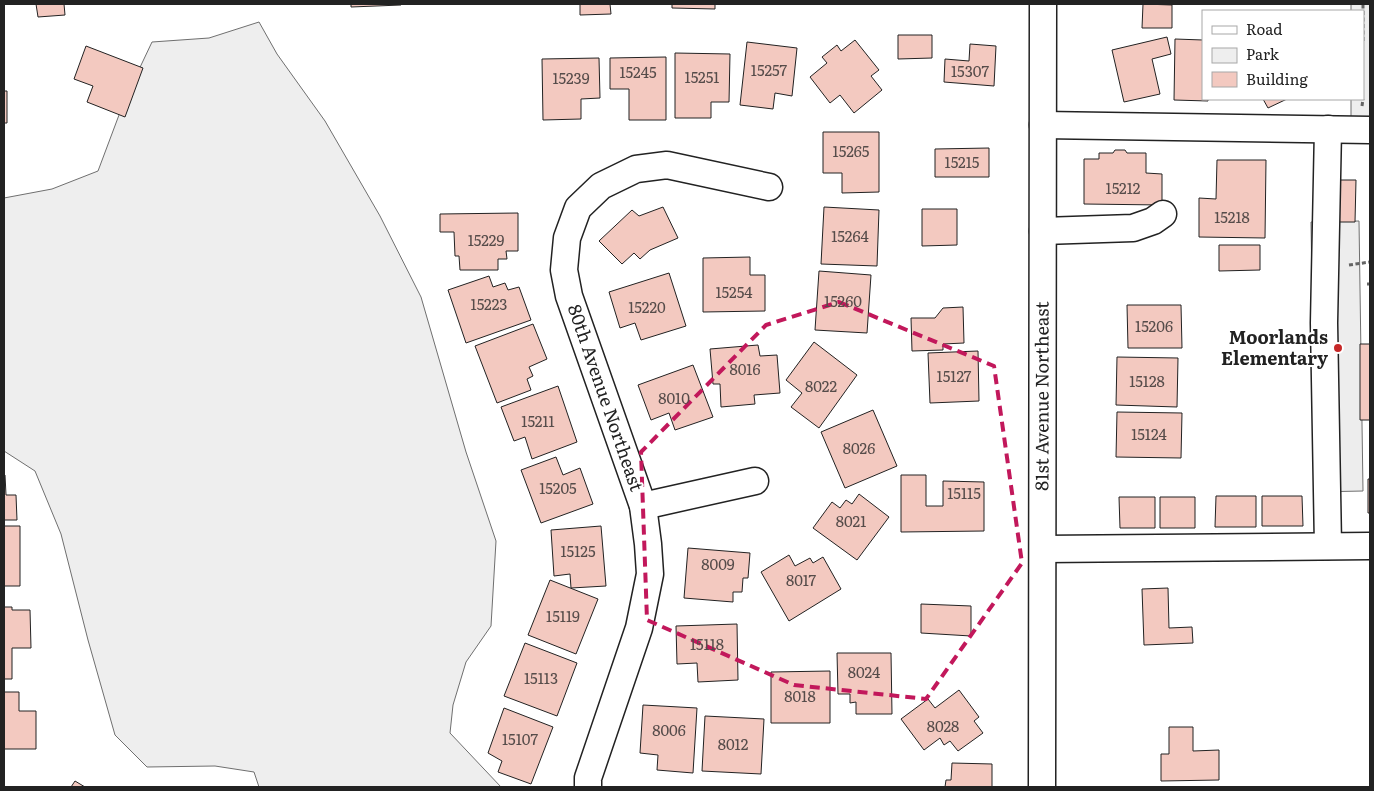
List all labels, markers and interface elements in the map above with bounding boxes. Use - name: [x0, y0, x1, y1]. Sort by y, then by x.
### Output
- legend: [1202, 10, 1364, 100]
- text: Road: [1246, 17, 1282, 40]
- text: Park: [1246, 42, 1280, 65]
- house number: 15257: [751, 58, 788, 81]
- house number: 15307: [951, 59, 989, 82]
- house number: 15245: [619, 60, 657, 83]
- house number: 15251: [685, 65, 719, 88]
- house number: 15239: [552, 66, 590, 89]
- text: Building: [1246, 67, 1308, 90]
- house number: 15265: [833, 139, 870, 162]
- house number: 15215: [945, 150, 980, 173]
- house number: 15212: [1106, 176, 1141, 199]
- house number: 15218: [1214, 205, 1250, 228]
- house number: 15264: [831, 224, 869, 247]
- house number: 15229: [468, 228, 504, 251]
- house number: 15254: [715, 280, 753, 303]
- house number: 15260: [824, 289, 862, 312]
- house number: 15223: [471, 292, 507, 315]
- house number: 15220: [628, 295, 666, 318]
- street label: 80th Avenue Northeast: [562, 300, 651, 495]
- street label: 81st Avenue Northeast: [1027, 301, 1055, 491]
- house number: 15206: [1135, 314, 1173, 337]
- place label: Moorlands Elementary: [1221, 323, 1328, 371]
- marker: Moorlands Elementary: [1332, 342, 1344, 354]
- house number: 8016: [729, 357, 761, 380]
- house number: 15127: [937, 364, 972, 387]
- house number: 15128: [1129, 369, 1165, 392]
- house number: 8022: [805, 374, 837, 397]
- house number: 8010: [658, 386, 690, 409]
- house number: 15211: [521, 409, 555, 432]
- house number: 15124: [1131, 422, 1167, 445]
- house number: 8026: [843, 436, 875, 459]
- house number: 15205: [539, 476, 577, 499]
- house number: 15115: [947, 481, 981, 504]
- house number: 8021: [836, 509, 866, 532]
- house number: 15125: [560, 539, 596, 562]
- house number: 8009: [701, 552, 735, 575]
- house number: 8017: [786, 568, 816, 591]
- house number: 15119: [546, 604, 580, 627]
- house number: 15118: [690, 632, 724, 655]
- house number: 8024: [848, 660, 880, 683]
- house number: 15113: [524, 666, 558, 689]
- house number: 8018: [784, 684, 816, 707]
- house number: 8028: [927, 714, 959, 737]
- house number: 8006: [652, 718, 686, 741]
- house number: 15107: [502, 727, 538, 750]
- house number: 8012: [718, 732, 749, 755]

